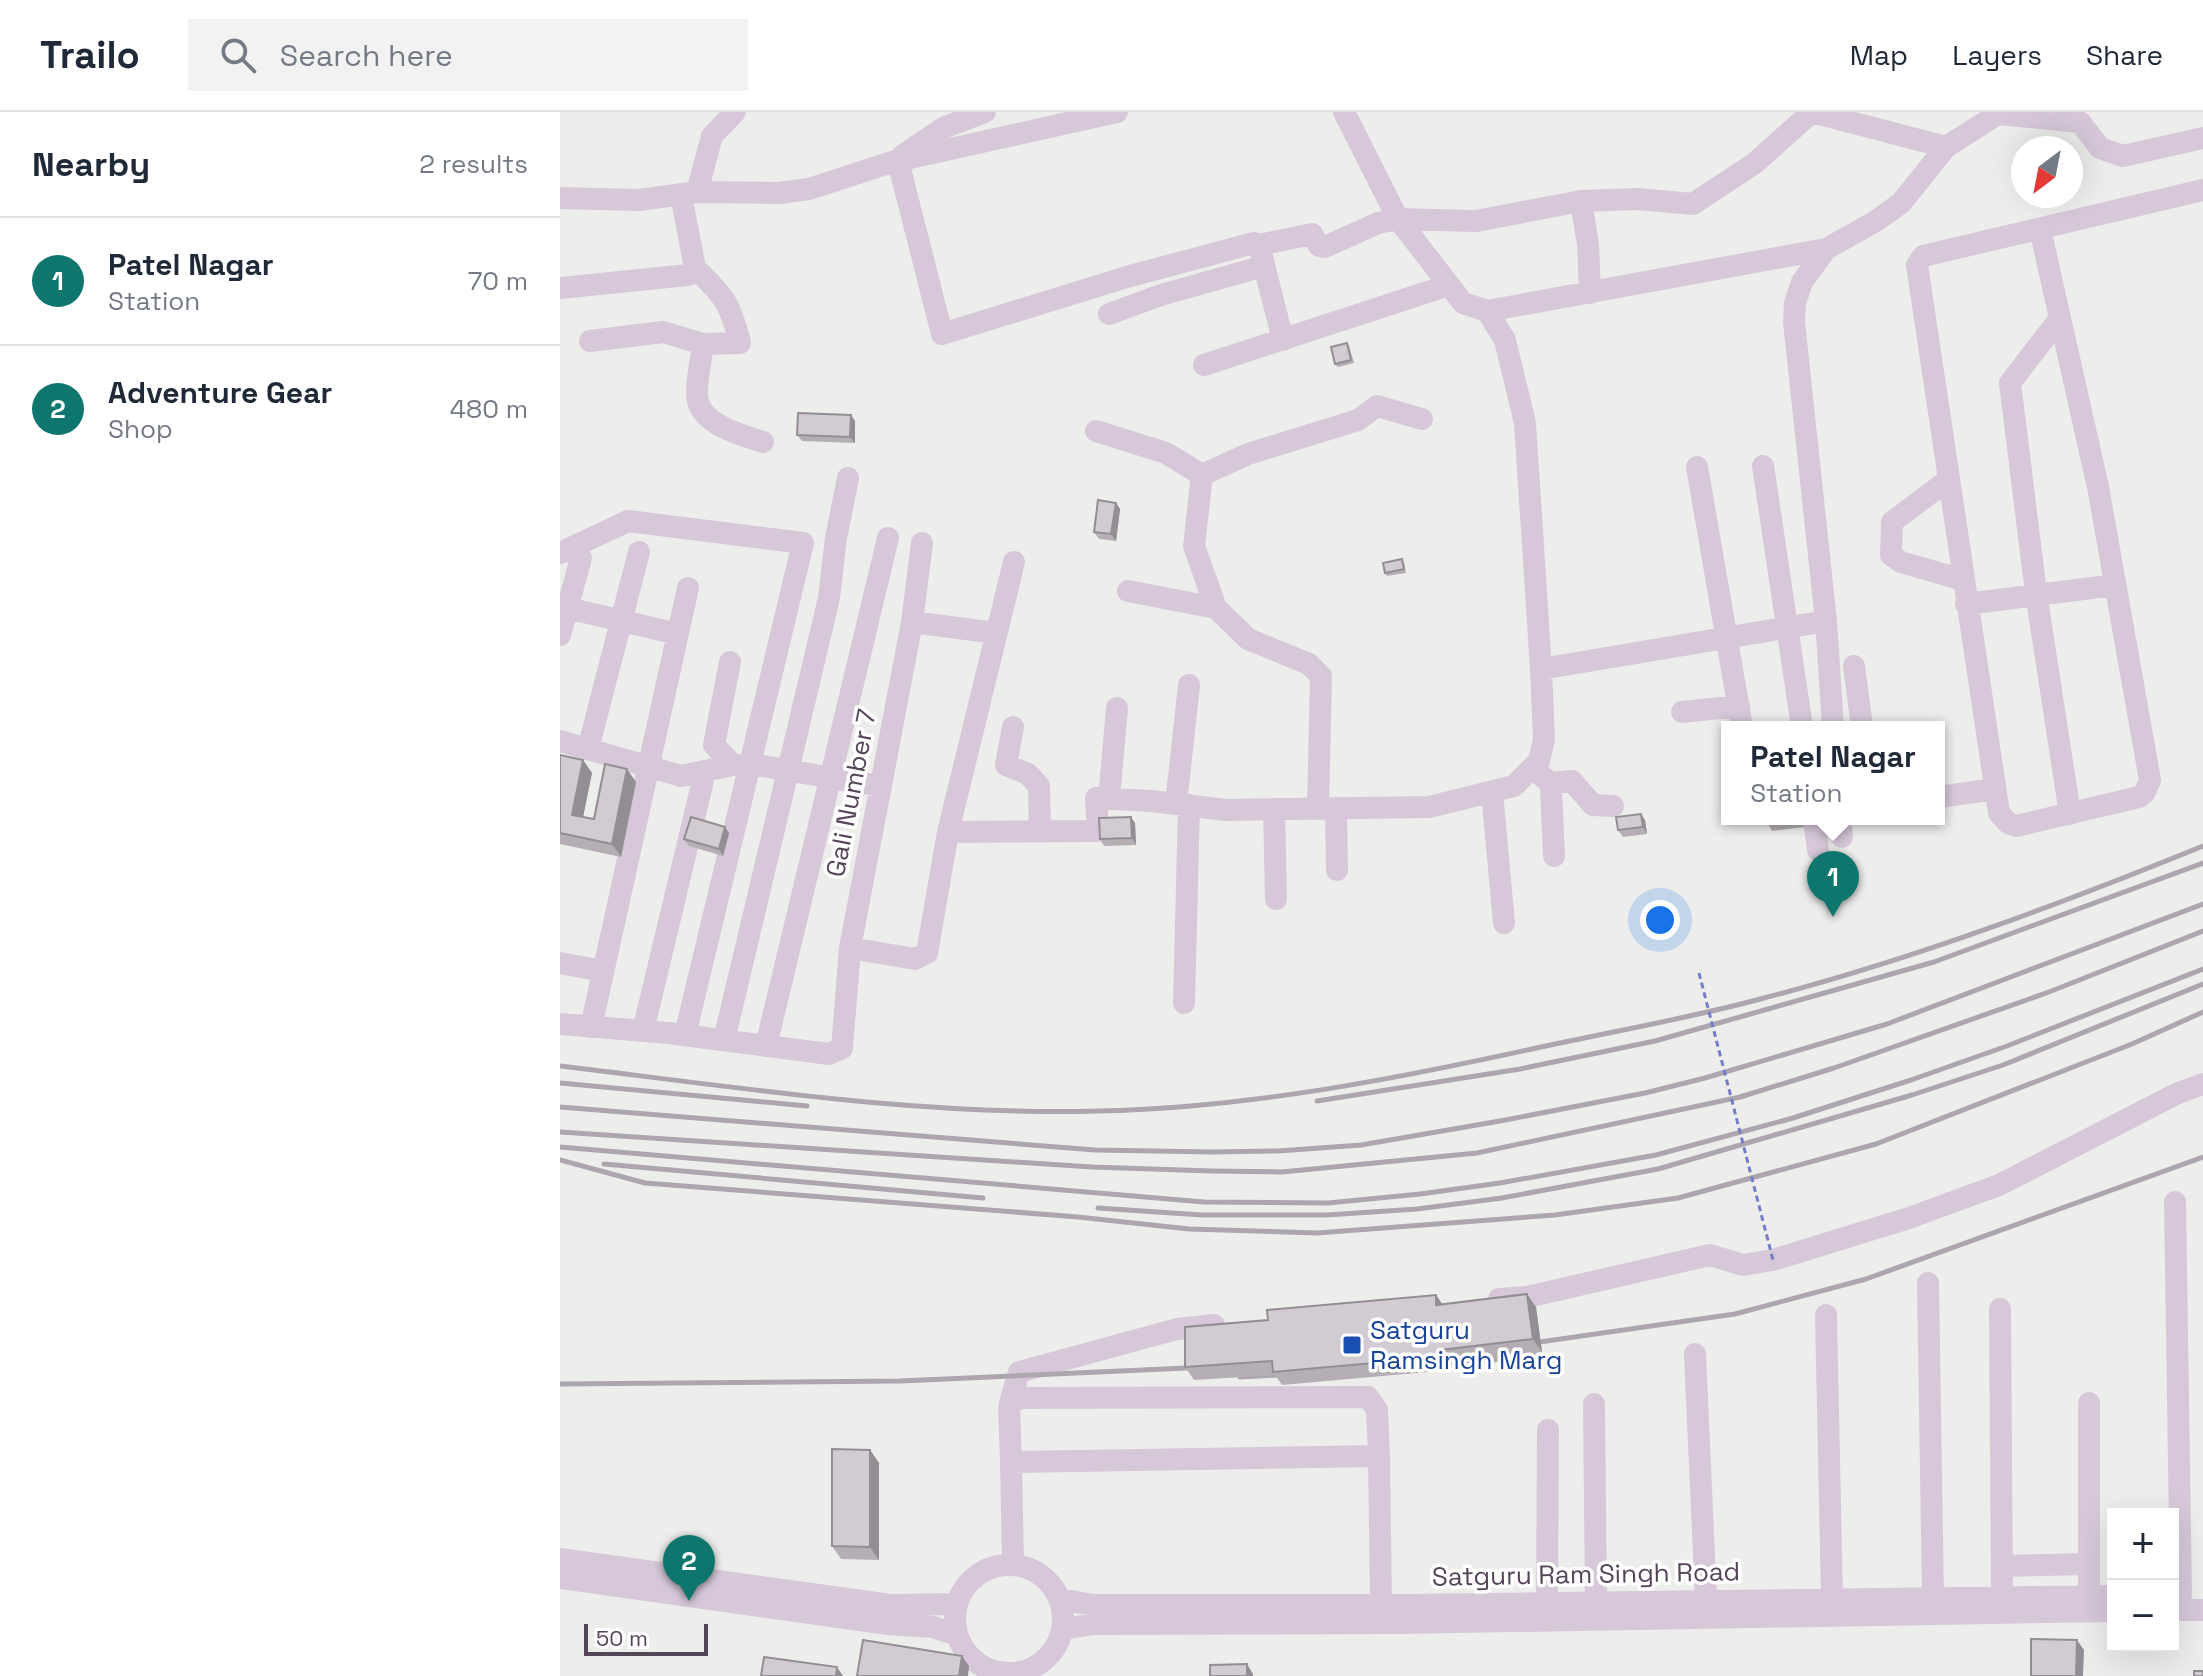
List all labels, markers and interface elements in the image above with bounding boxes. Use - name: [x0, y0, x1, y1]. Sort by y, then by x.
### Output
- search box: [188, 19, 748, 91]
- text: Trailo: [40, 31, 140, 79]
- icon: search: [216, 33, 260, 77]
- text: Search here: [280, 36, 453, 75]
- text: Map: [1850, 37, 1908, 73]
- text: Layers: [1952, 37, 2042, 73]
- text: Share: [2086, 37, 2163, 73]
- north arrow: [2011, 136, 2083, 208]
- text: Nearby: [32, 143, 150, 186]
- text: 2 results: [419, 147, 528, 181]
- text: Patel Nagar: [108, 245, 274, 284]
- text: 1: [52, 264, 64, 298]
- text: 70 m: [468, 264, 528, 298]
- text: Station: [108, 284, 200, 318]
- text: Adventure Gear: [108, 373, 332, 412]
- text: 2: [50, 392, 66, 426]
- text: 480 m: [450, 392, 528, 426]
- text: Shop: [108, 412, 173, 446]
- street label: Gali Number 7: [818, 706, 884, 880]
- popup: [1721, 721, 1945, 825]
- text: Patel Nagar: [1750, 737, 1916, 776]
- text: Station: [1750, 776, 1842, 810]
- pin: 1: [1807, 851, 1859, 917]
- your location: [1640, 900, 1680, 940]
- place label: Satguru Ramsingh Marg: [1370, 1313, 1563, 1377]
- marker: Satguru Ramsingh Marg: [1341, 1334, 1363, 1356]
- map controls: [2107, 1508, 2179, 1652]
- button: +: [2107, 1508, 2179, 1580]
- pin: 2: [663, 1535, 715, 1601]
- street label: Satguru Ram Singh Road: [1432, 1554, 1740, 1594]
- button: −: [2107, 1580, 2179, 1652]
- scale bar: [584, 1620, 708, 1656]
- text: 50 m: [596, 1624, 648, 1652]

